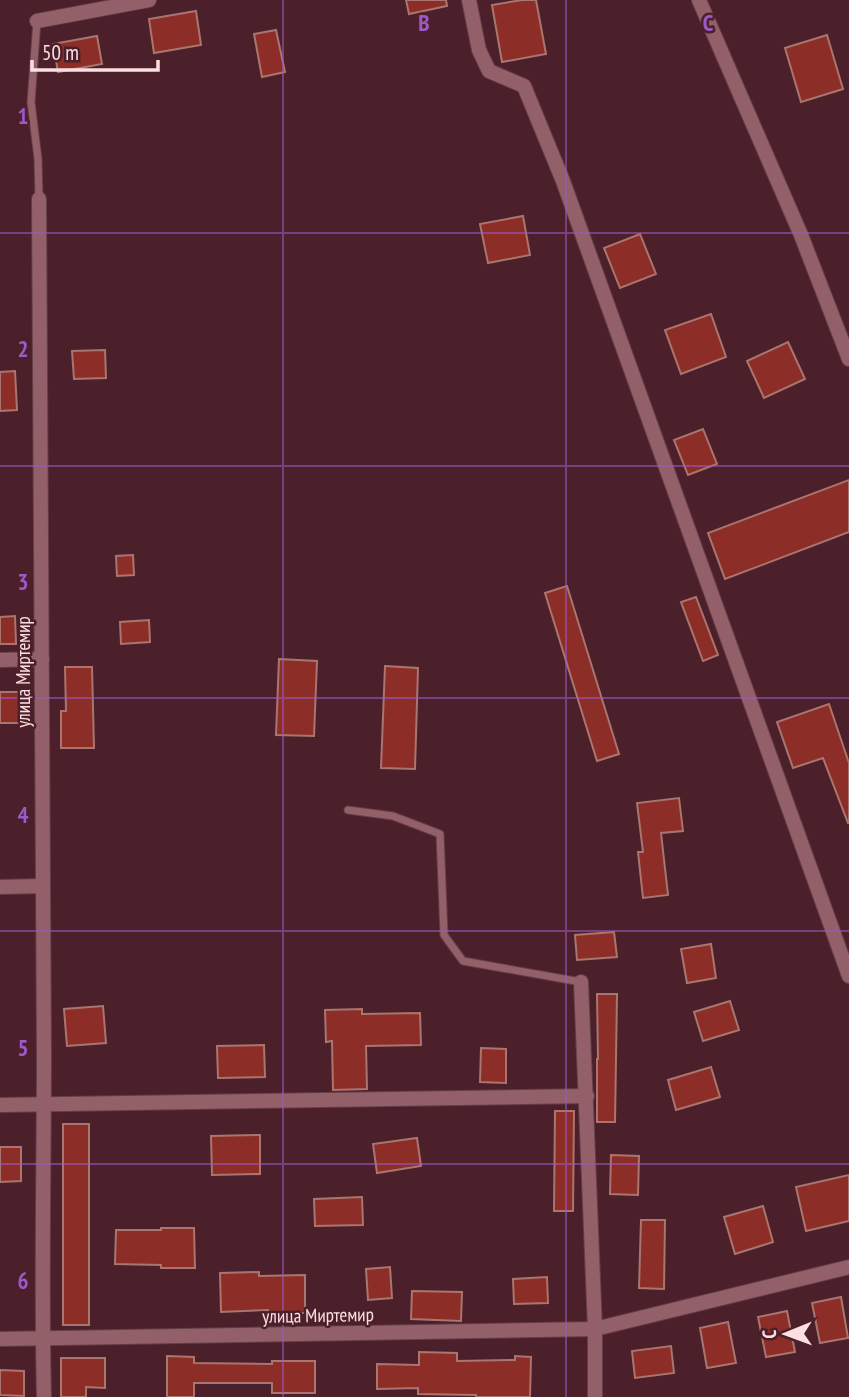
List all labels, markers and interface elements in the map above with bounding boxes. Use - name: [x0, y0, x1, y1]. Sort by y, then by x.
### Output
- text: B: [418, 8, 430, 37]
- text: C: [703, 8, 714, 37]
- scale bar: [32, 28, 158, 72]
- text: 50 m: [42, 39, 79, 66]
- text: 1: [18, 101, 29, 130]
- text: 2: [18, 334, 29, 363]
- text: 3: [18, 567, 29, 596]
- street label: улица Миртемир: [11, 616, 35, 728]
- text: 4: [18, 800, 29, 829]
- text: 5: [18, 1033, 29, 1062]
- text: 6: [18, 1266, 29, 1295]
- north arrow: [751, 1299, 821, 1369]
- street label: улица Миртемир: [262, 1302, 374, 1328]
- text: С: [757, 1329, 781, 1339]

